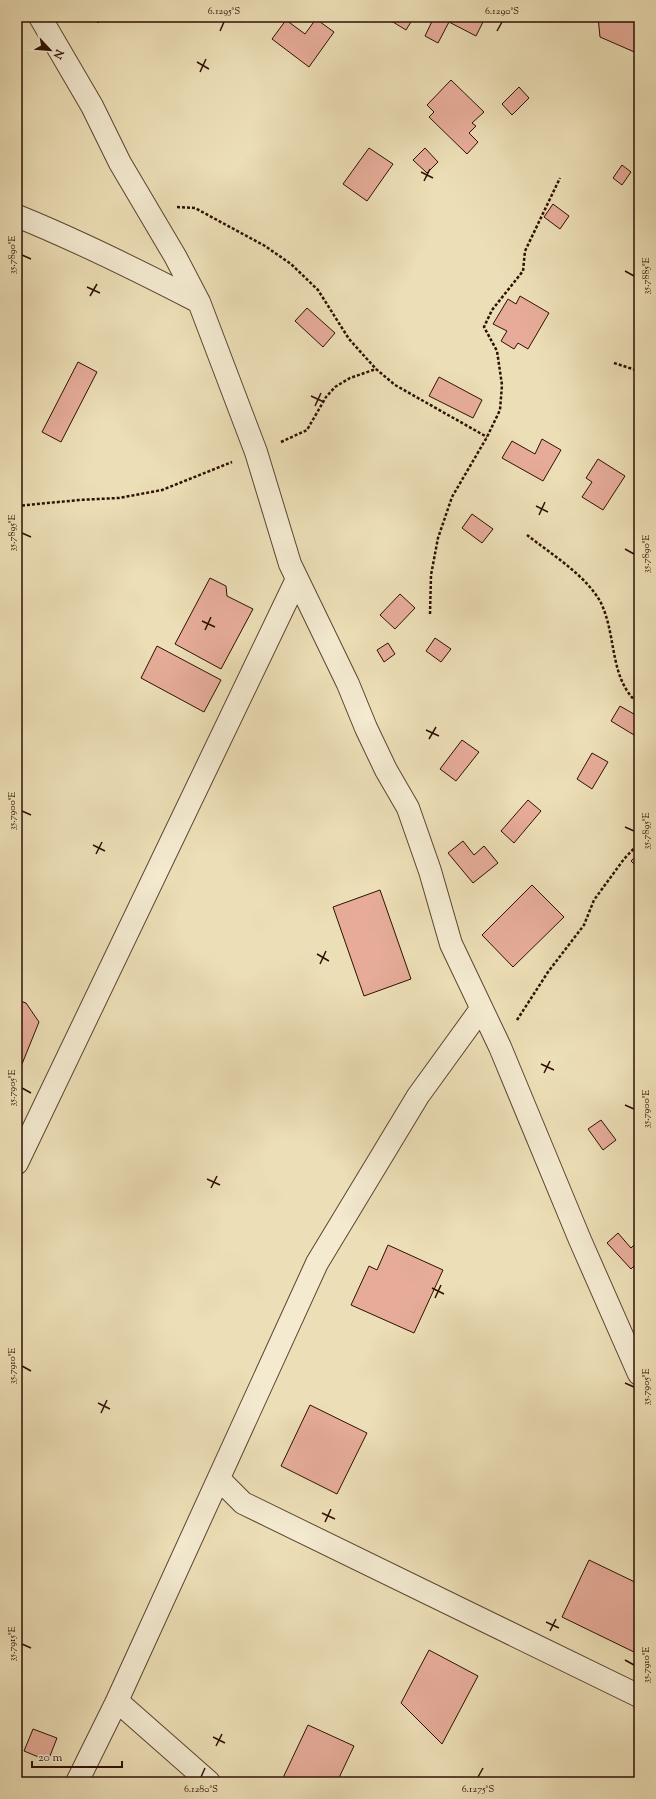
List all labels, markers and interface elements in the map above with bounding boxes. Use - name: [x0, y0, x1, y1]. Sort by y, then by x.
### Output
- text: 6.1295°S: [208, 4, 240, 19]
- text: 6.1290°S: [485, 4, 519, 19]
- north arrow: [30, 30, 70, 70]
- text: N: [49, 46, 68, 62]
- text: 35.7890°E: [5, 236, 20, 274]
- text: 35.7885°E: [639, 257, 654, 295]
- text: 35.7895°E: [5, 515, 20, 552]
- text: 35.7890°E: [639, 535, 654, 573]
- text: 35.7900°E: [5, 792, 20, 830]
- text: 35.7895°E: [639, 813, 654, 850]
- text: 35.7905°E: [5, 1070, 20, 1107]
- text: 35.7900°E: [639, 1090, 654, 1128]
- text: 35.7910°E: [5, 1348, 20, 1384]
- text: 35.7905°E: [639, 1369, 654, 1406]
- text: 35.7915°E: [5, 1626, 20, 1662]
- text: 35.7910°E: [639, 1647, 654, 1683]
- scale bar: [32, 1743, 122, 1769]
- text: 20 m: [38, 1749, 63, 1767]
- text: 6.1280°S: [184, 1782, 218, 1797]
- text: 6.1275°S: [462, 1782, 494, 1797]

